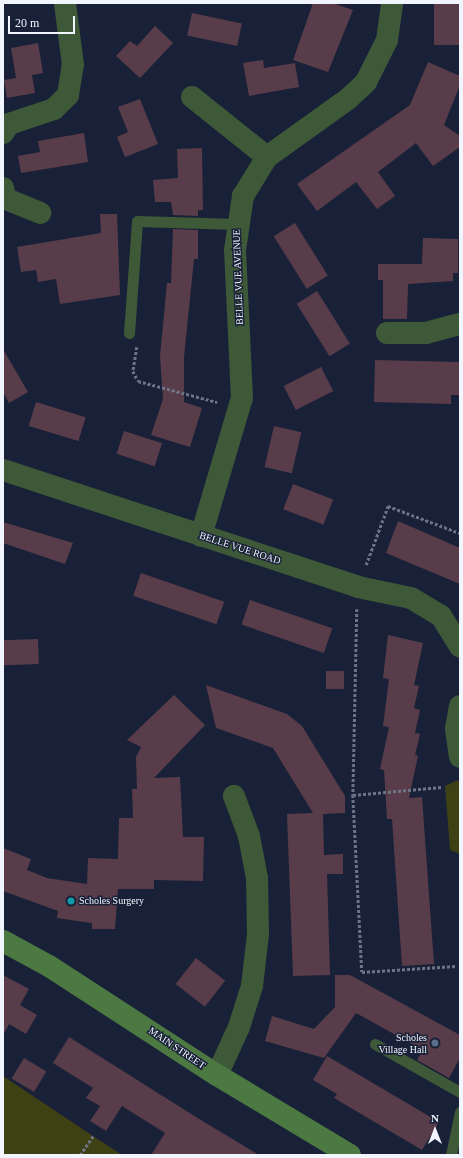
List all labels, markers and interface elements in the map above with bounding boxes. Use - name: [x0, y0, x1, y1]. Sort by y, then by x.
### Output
- scale bar: [10, 8, 77, 34]
- text: 20 m: [15, 16, 39, 30]
- street label: BELLE VUE AVENUE: [230, 229, 246, 325]
- street label: BELLE VUE ROAD: [198, 529, 282, 567]
- place label: Scholes Surgery: [79, 895, 144, 907]
- marker: Scholes Surgery: [66, 896, 76, 906]
- street label: MAIN STREET: [146, 1025, 208, 1071]
- place label: Scholes Village Hall: [378, 1031, 427, 1054]
- marker: Scholes Village Hall: [430, 1038, 440, 1048]
- north arrow: [415, 1110, 455, 1150]
- text: N: [431, 1112, 439, 1124]

